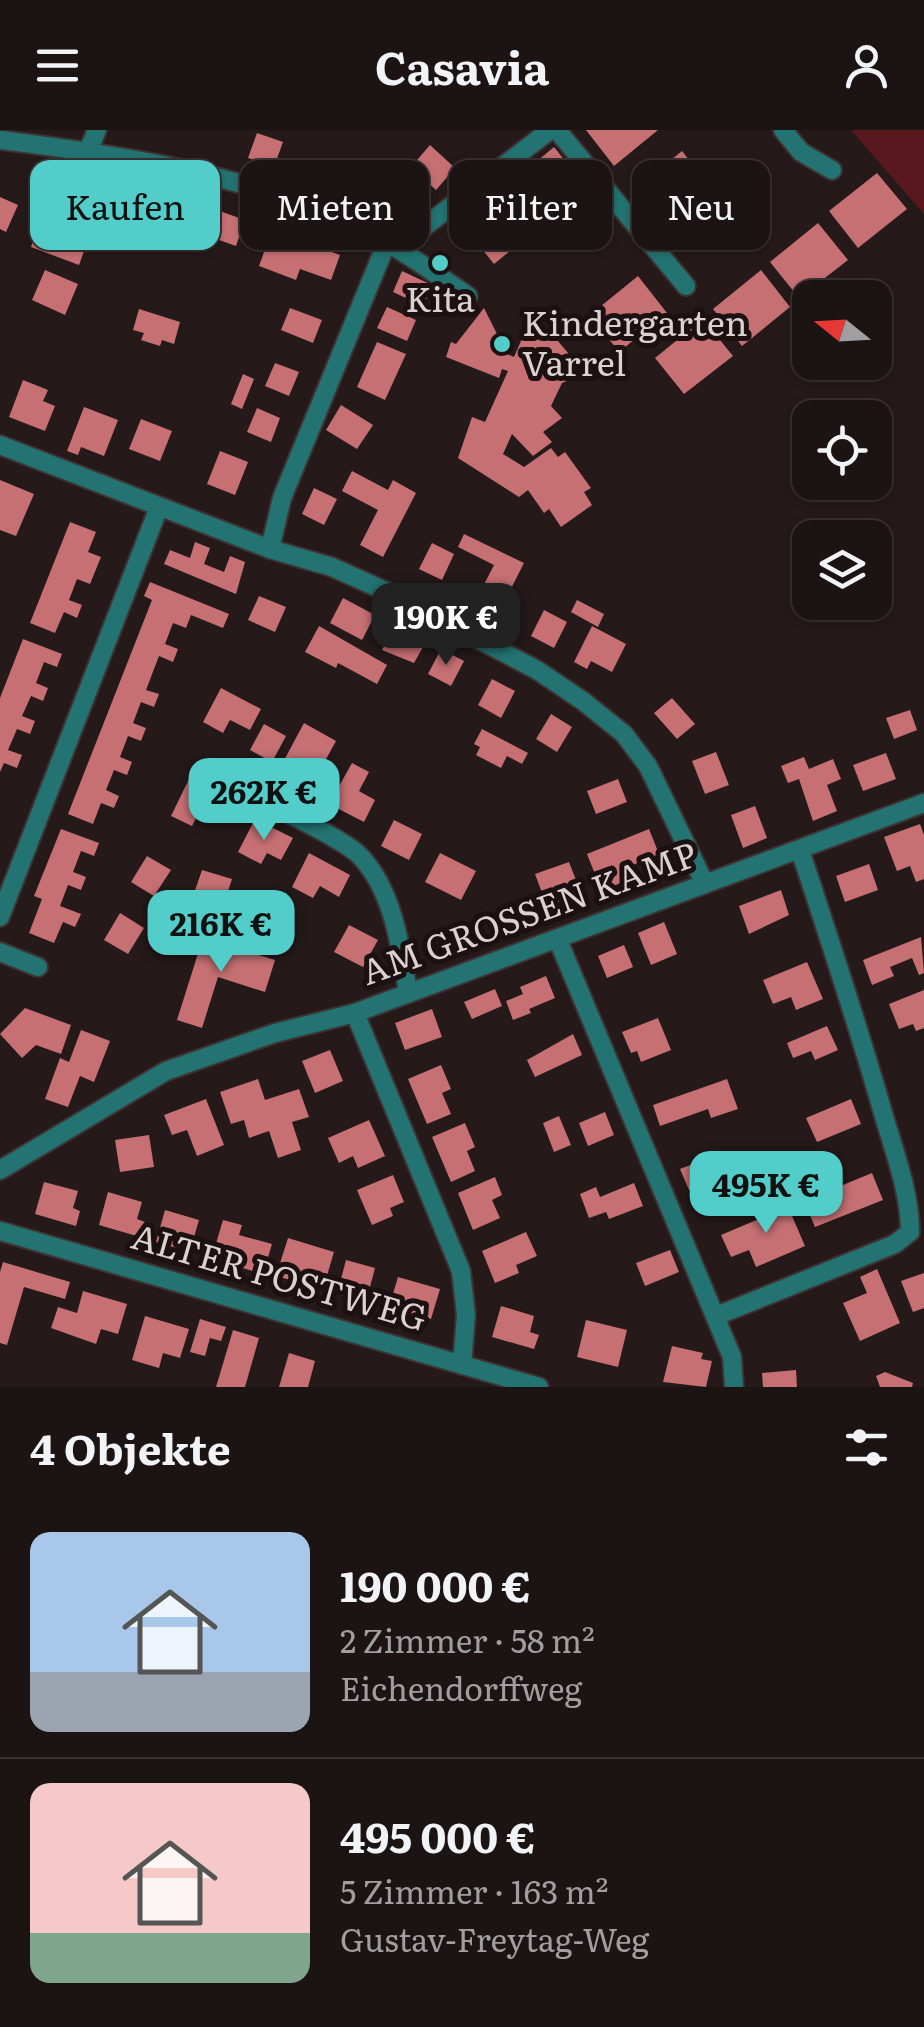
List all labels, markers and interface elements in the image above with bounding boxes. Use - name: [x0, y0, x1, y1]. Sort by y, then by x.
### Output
- text: Casavia: [375, 32, 549, 99]
- icon: menu: [30, 38, 85, 93]
- icon: person: [839, 38, 894, 93]
- chip: Kaufen: [30, 160, 220, 250]
- chip: Mieten: [240, 160, 429, 250]
- chip: Filter: [449, 160, 612, 250]
- chip: Neu: [632, 160, 770, 250]
- marker: Kita: [429, 252, 451, 274]
- place label: Kita: [405, 271, 475, 323]
- north arrow: [792, 280, 892, 380]
- map controls: [792, 280, 892, 620]
- place label: Kindergarten Varrel: [522, 295, 748, 387]
- marker: Kindergarten Varrel: [491, 333, 513, 355]
- button: locate: [792, 400, 892, 500]
- button: layers: [792, 520, 892, 620]
- pin: 190K €: [365, 583, 527, 668]
- text: 190K €: [393, 591, 499, 639]
- pin: 262K €: [183, 758, 345, 843]
- text: 262K €: [211, 766, 317, 814]
- street label: AM GROSSEN KAMP: [353, 826, 703, 996]
- pin: 216K €: [140, 890, 302, 975]
- text: 216K €: [170, 898, 272, 946]
- pin: 495K €: [685, 1151, 847, 1236]
- text: 495K €: [712, 1159, 820, 1207]
- street label: ALTER POSTWEG: [126, 1208, 434, 1342]
- text: 4 Objekte: [30, 1416, 231, 1478]
- icon: filters: [839, 1420, 894, 1475]
- text: 190 000 €: [340, 1553, 531, 1615]
- icon: home: [110, 1572, 230, 1692]
- text: 2 Zimmer · 58 m²: [340, 1615, 595, 1663]
- text: Eichendorffweg: [340, 1663, 582, 1711]
- text: 495 000 €: [340, 1804, 536, 1866]
- icon: home: [110, 1823, 230, 1943]
- text: 5 Zimmer · 163 m²: [340, 1866, 608, 1914]
- text: Gustav-Freytag-Weg: [340, 1914, 649, 1962]

